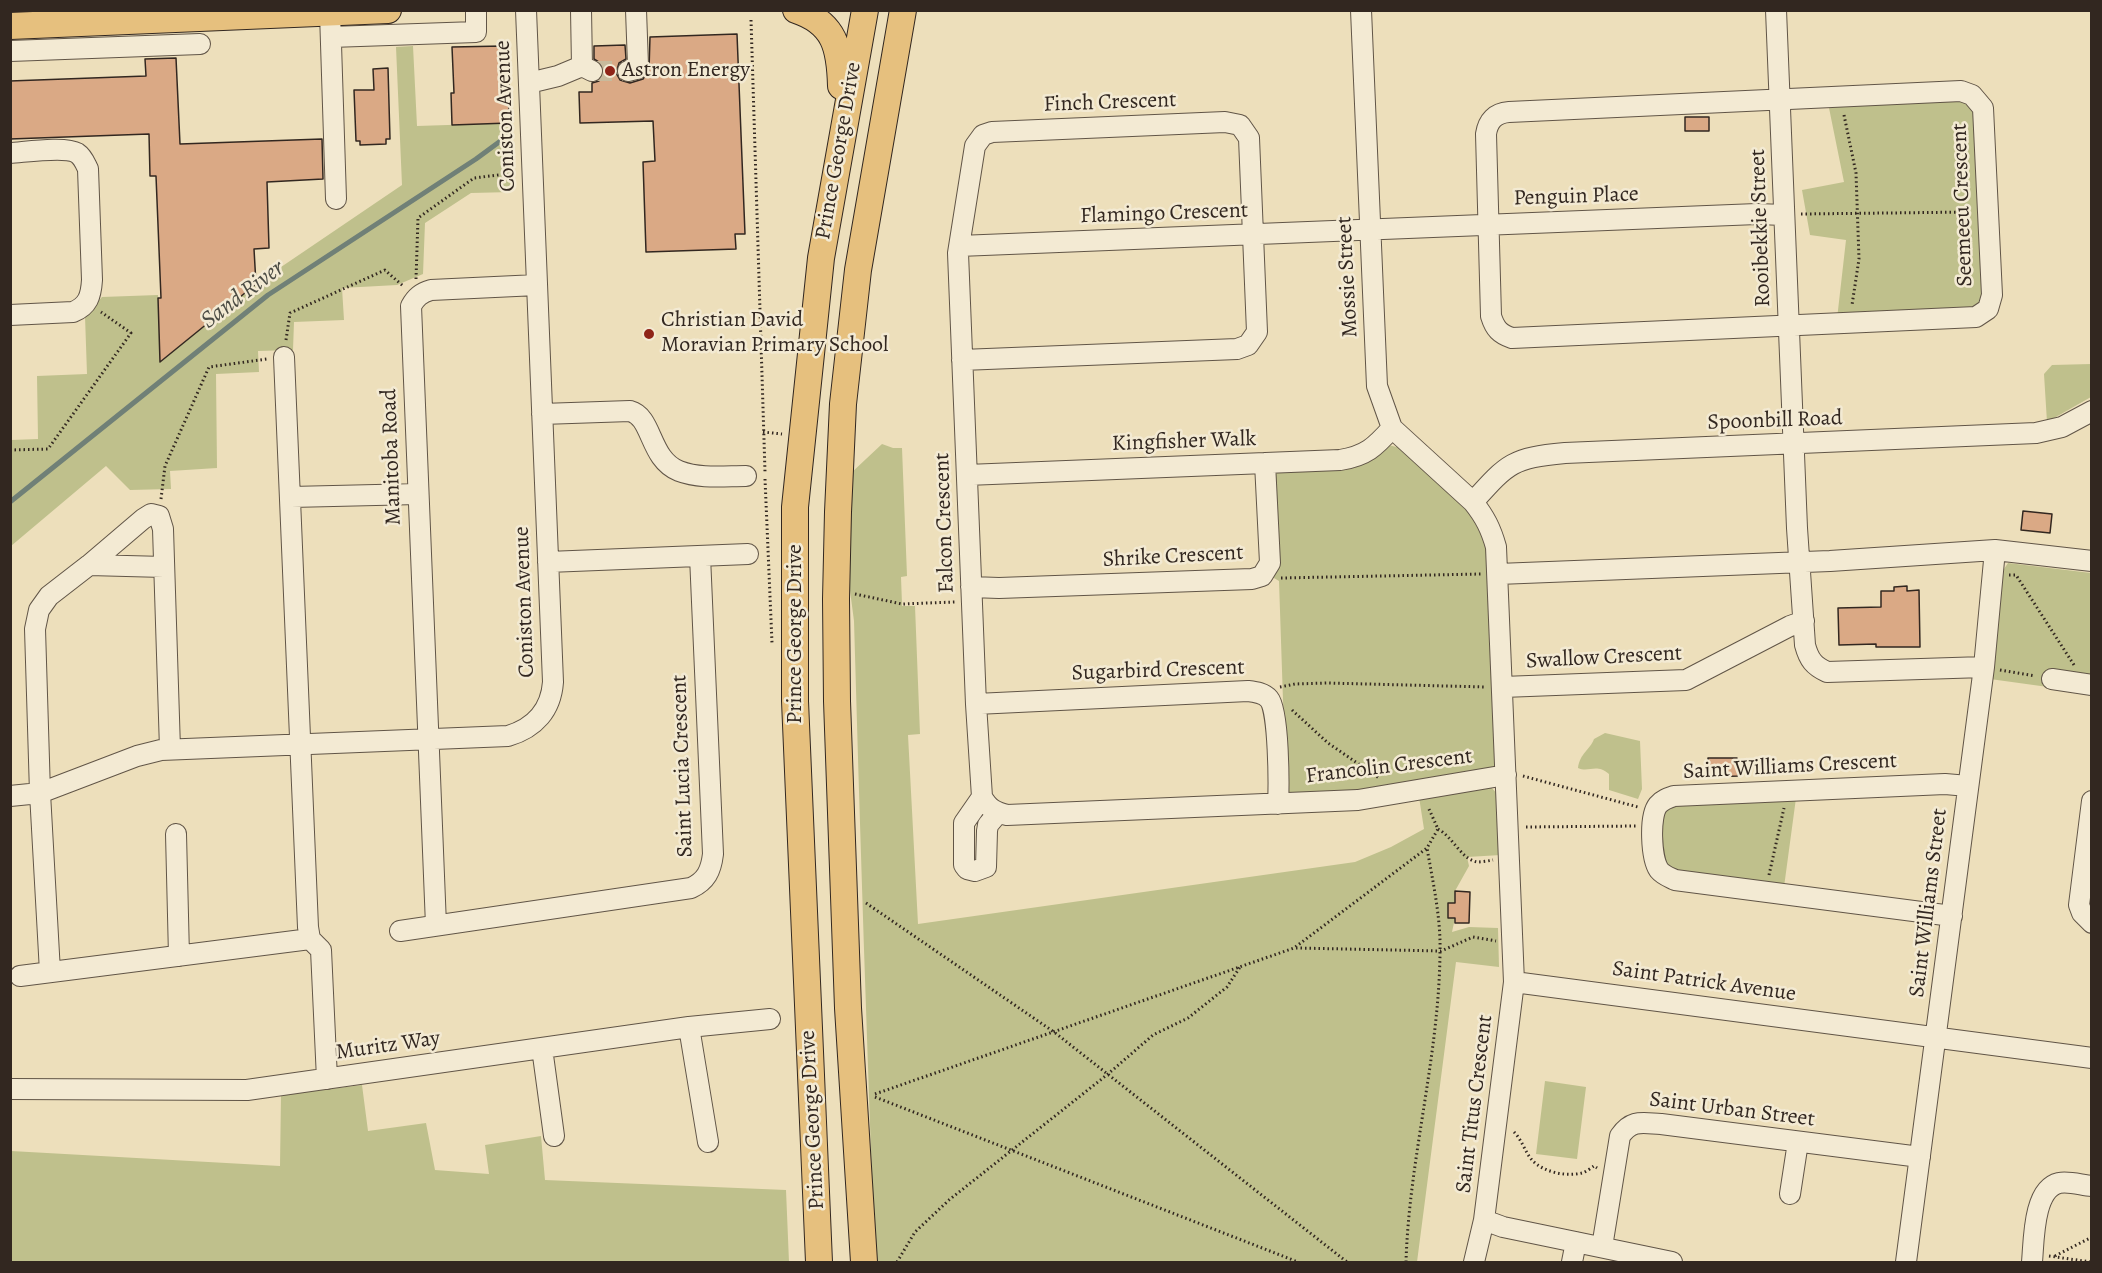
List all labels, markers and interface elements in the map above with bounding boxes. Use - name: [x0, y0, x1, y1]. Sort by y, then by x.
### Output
- street label: Coniston Avenue: [490, 40, 522, 192]
- place label: Astron Energy: [622, 58, 750, 84]
- street label: Prince George Drive: [810, 60, 868, 242]
- marker: Astron Energy: [603, 64, 617, 78]
- street label: Finch Crescent: [1043, 87, 1177, 119]
- street label: Seemeeu Crescent: [1947, 123, 1979, 287]
- street label: Rooibekkie Street: [1745, 148, 1777, 308]
- street label: Penguin Place: [1513, 182, 1639, 212]
- street label: Flamingo Crescent: [1079, 198, 1249, 230]
- street label: Mossie Street: [1332, 216, 1364, 338]
- water label: Sand River: [196, 254, 290, 336]
- place label: Christian David Moravian Primary School: [661, 308, 888, 360]
- marker: Christian David Moravian Primary School: [642, 327, 656, 341]
- street label: Manitoba Road: [376, 388, 408, 526]
- street label: Spoonbill Road: [1707, 405, 1843, 437]
- street label: Kingfisher Walk: [1111, 426, 1257, 458]
- street label: Falcon Crescent: [929, 452, 961, 594]
- street label: Coniston Avenue: [509, 526, 541, 678]
- street label: Shrike Crescent: [1102, 540, 1244, 574]
- street label: Prince George Drive: [783, 544, 809, 724]
- street label: Swallow Crescent: [1525, 641, 1683, 675]
- street label: Sugarbird Crescent: [1071, 655, 1245, 687]
- street label: Saint Lucia Crescent: [667, 674, 699, 858]
- street label: Francolin Crescent: [1304, 744, 1474, 790]
- street label: Saint Williams Crescent: [1682, 748, 1898, 786]
- street label: Saint Williams Street: [1904, 807, 1954, 999]
- street label: Saint Patrick Avenue: [1610, 956, 1798, 1008]
- street label: Saint Titus Crescent: [1451, 1013, 1499, 1195]
- street label: Muritz Way: [334, 1026, 442, 1066]
- street label: Prince George Drive: [795, 1029, 831, 1211]
- street label: Saint Urban Street: [1648, 1087, 1816, 1133]

